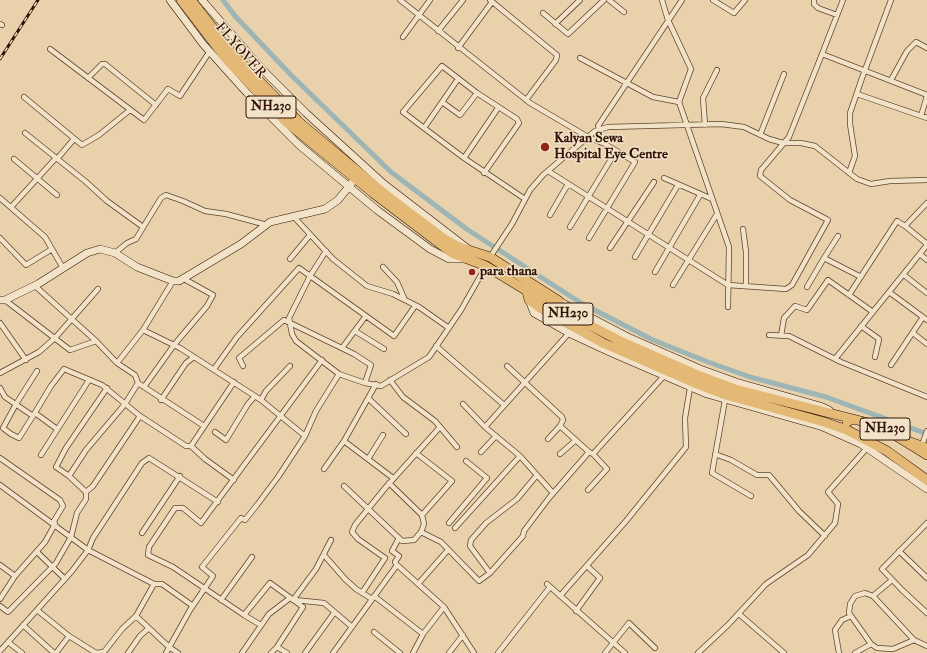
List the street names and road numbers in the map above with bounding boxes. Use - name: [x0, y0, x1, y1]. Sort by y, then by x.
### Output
- street label: FLYOVER: [211, 20, 269, 82]
- road number: NH230: [246, 96, 296, 118]
- road number: NH230: [543, 303, 593, 325]
- road number: NH230: [860, 418, 910, 440]

